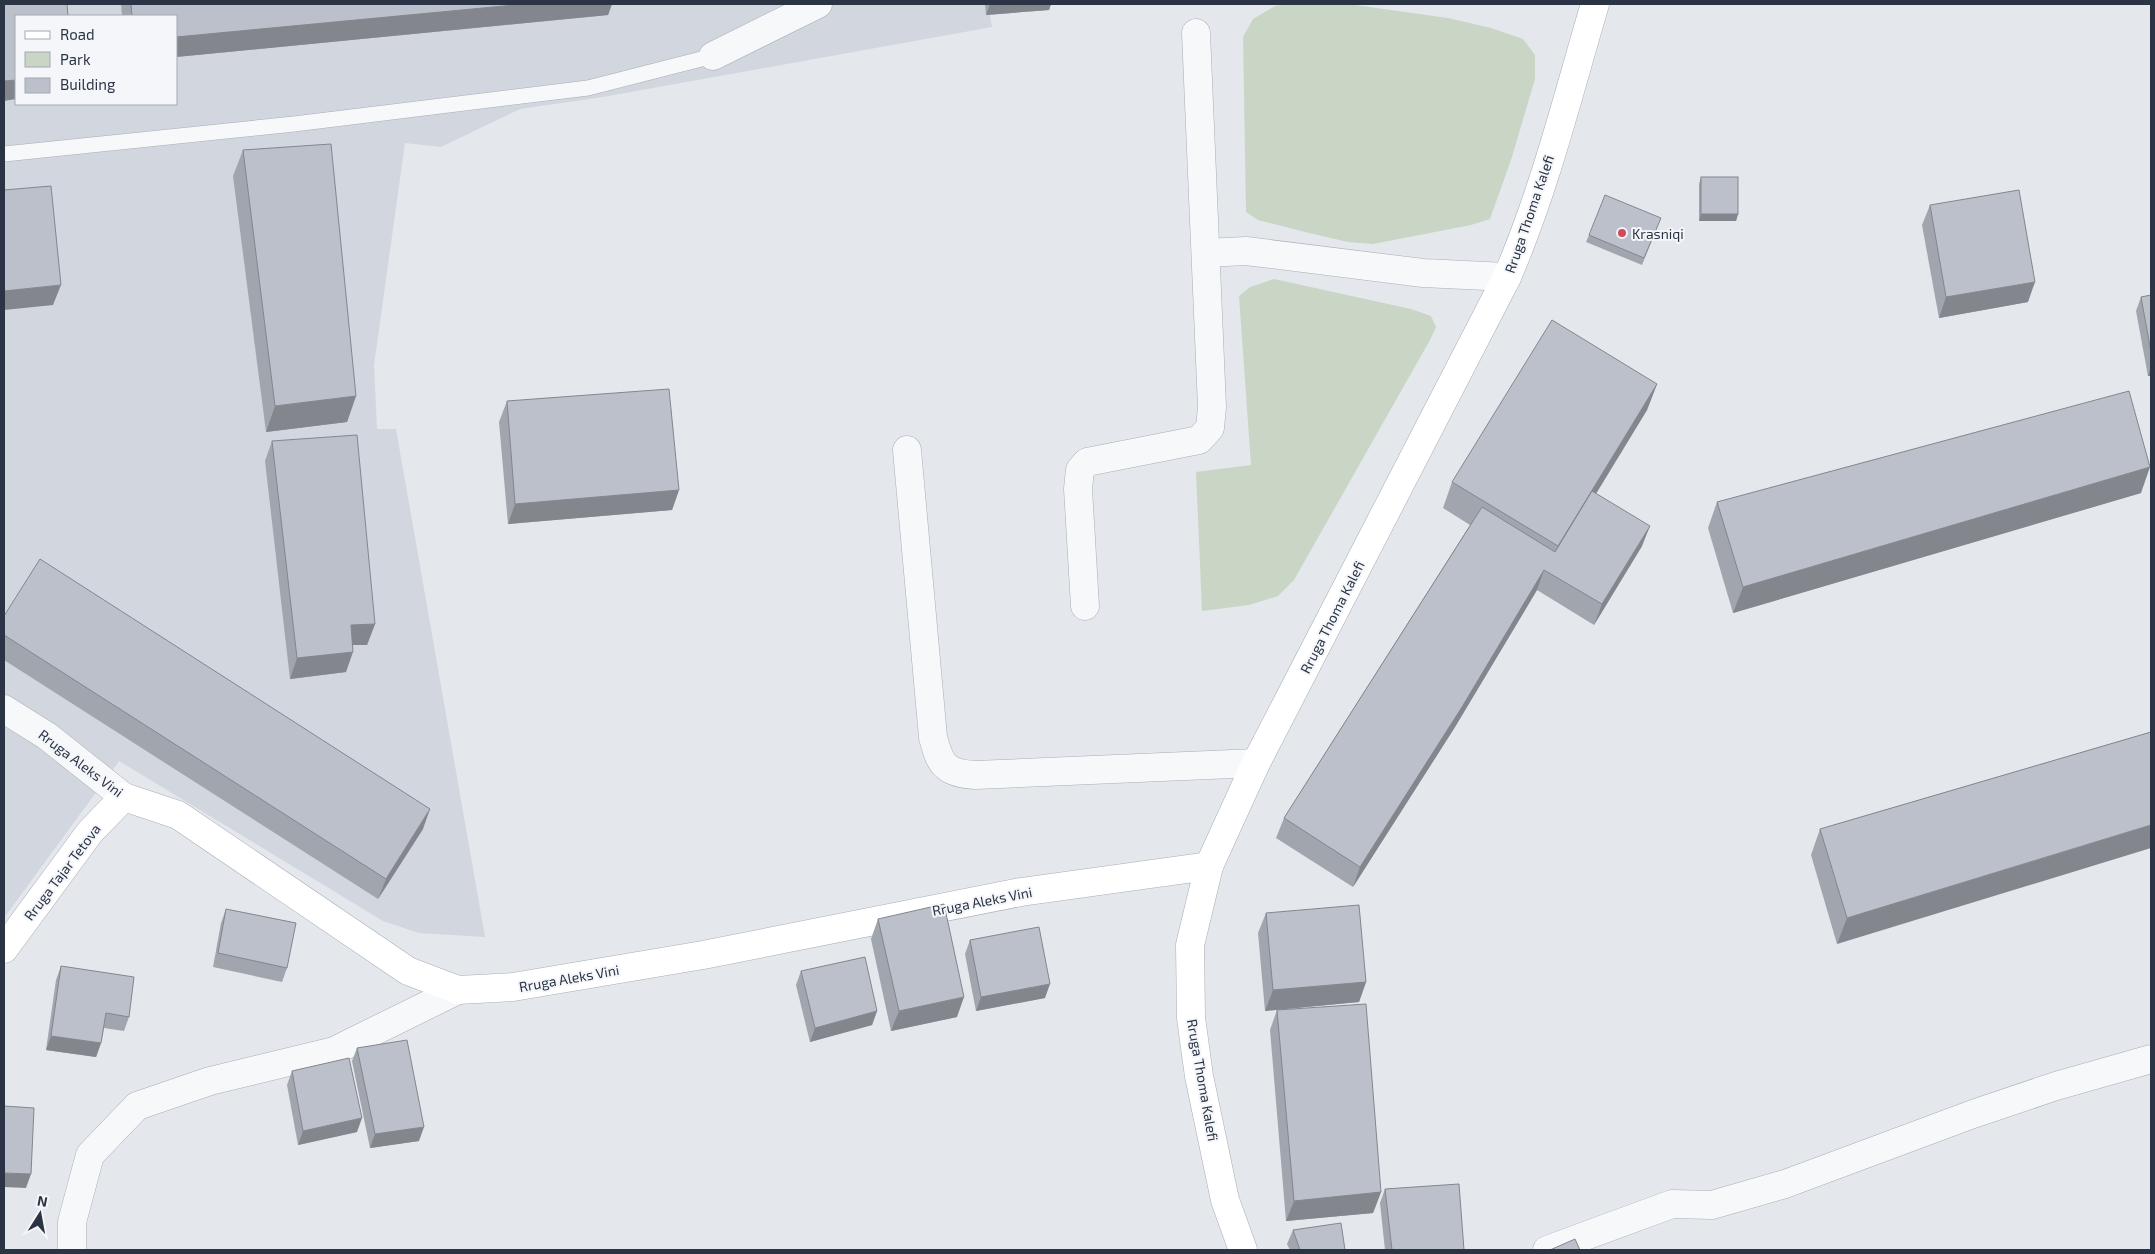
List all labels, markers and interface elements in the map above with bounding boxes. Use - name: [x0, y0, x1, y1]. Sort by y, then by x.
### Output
- legend: [15, 15, 178, 105]
- text: Road: [60, 25, 95, 43]
- text: Park: [60, 50, 91, 68]
- text: Building: [60, 75, 116, 93]
- street label: Rruga Thoma Kalefi: [1501, 153, 1557, 275]
- place label: Krasniqi: [1632, 225, 1684, 242]
- marker: Krasniqi: [1616, 227, 1628, 239]
- street label: Rruga Thoma Kalefi: [1296, 558, 1368, 676]
- street label: Rruga Aleks Vini: [35, 726, 127, 800]
- street label: Rruga Tajar Tetova: [20, 820, 104, 924]
- street label: Rruga Aleks Vini: [931, 883, 1033, 919]
- street label: Rruga Aleks Vini: [518, 961, 620, 995]
- street label: Rruga Thoma Kalefi: [1184, 1018, 1222, 1142]
- north arrow: [15, 1189, 65, 1239]
- text: N: [36, 1191, 49, 1210]

